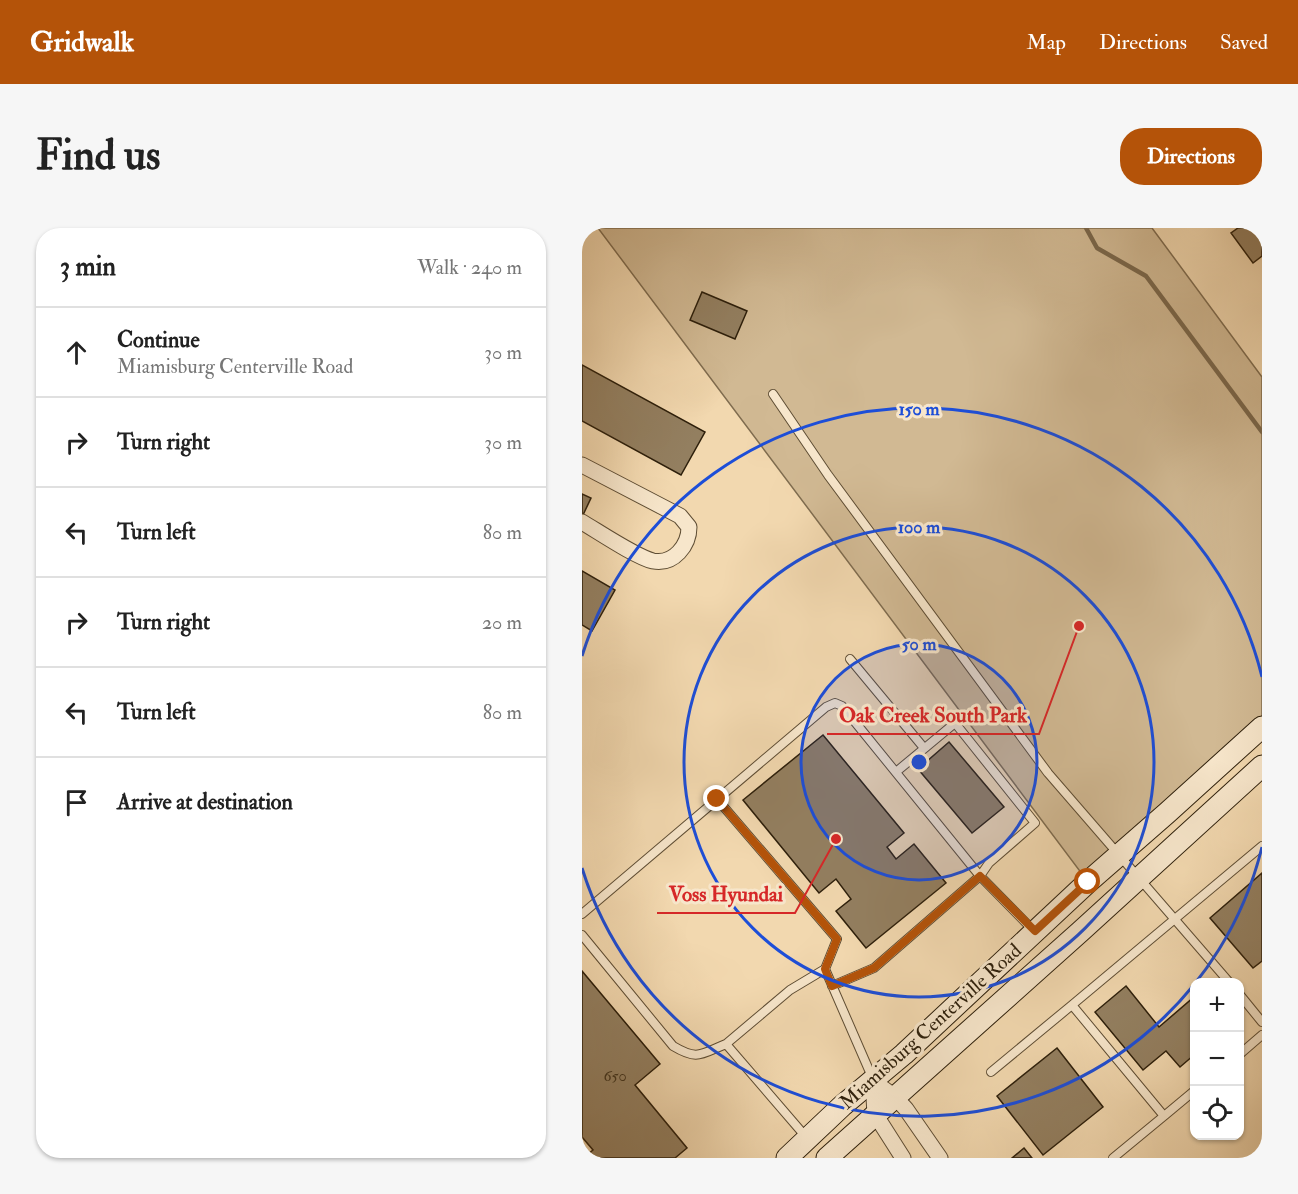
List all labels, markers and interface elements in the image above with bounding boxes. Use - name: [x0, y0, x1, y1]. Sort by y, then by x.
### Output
- text: Gridwalk: [30, 25, 134, 60]
- text: Map: [1026, 29, 1066, 56]
- text: Directions: [1099, 29, 1187, 56]
- text: Saved: [1220, 29, 1268, 56]
- button: Directions: [1120, 128, 1262, 185]
- text: Find us: [36, 130, 160, 182]
- text: 3 min: [60, 251, 116, 283]
- text: Walk · 240 m: [417, 255, 522, 280]
- text: Continue: [117, 326, 200, 354]
- icon: ahead: [60, 336, 93, 369]
- text: 30 m: [484, 340, 522, 365]
- text: Miamisburg Centerville Road: [117, 354, 353, 379]
- text: 150 m: [898, 398, 941, 421]
- icon: right: [60, 426, 93, 459]
- text: Turn right: [117, 428, 210, 456]
- text: 30 m: [484, 430, 522, 455]
- icon: left: [60, 516, 93, 549]
- text: 100 m: [898, 516, 941, 539]
- text: Turn left: [117, 518, 196, 546]
- text: 80 m: [483, 520, 522, 545]
- icon: right: [60, 606, 93, 639]
- text: Turn right: [117, 608, 210, 636]
- text: 20 m: [482, 610, 522, 635]
- text: 50 m: [902, 633, 937, 656]
- callout: Oak Creek South Park: [827, 695, 1039, 734]
- icon: left: [60, 696, 93, 729]
- text: Turn left: [117, 698, 196, 726]
- text: 80 m: [483, 700, 522, 725]
- text: Oak Creek South Park: [839, 702, 1028, 729]
- centre of rings: [909, 752, 929, 772]
- route end: [703, 785, 729, 811]
- icon: arrive: [60, 786, 93, 819]
- text: Arrive at destination: [117, 788, 293, 816]
- route start: [1074, 868, 1100, 894]
- callout: Voss Hyundai: [657, 874, 795, 913]
- text: Voss Hyundai: [668, 881, 784, 908]
- street label: Miamisburg Centerville Road: [834, 938, 1027, 1115]
- map controls: [1190, 978, 1244, 1140]
- button: +: [1190, 978, 1244, 1032]
- button: −: [1190, 1032, 1244, 1086]
- house number: 650: [603, 1066, 627, 1086]
- button: locate: [1190, 1086, 1244, 1140]

